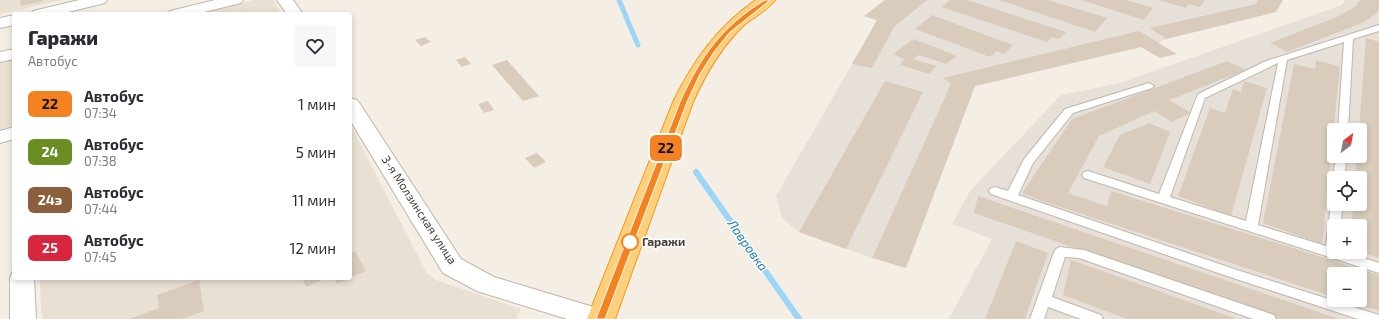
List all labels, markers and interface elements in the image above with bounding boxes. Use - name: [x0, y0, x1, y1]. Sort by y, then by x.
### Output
- button: heart: [294, 25, 336, 67]
- text: Гаражи: [28, 26, 98, 49]
- text: Автобус: [28, 53, 78, 69]
- text: Автобус: [84, 87, 144, 105]
- text: 22: [42, 95, 58, 112]
- text: 1 мин: [298, 95, 336, 113]
- text: 07:34: [84, 105, 117, 121]
- north arrow: [1327, 123, 1367, 163]
- map controls: [1327, 123, 1367, 307]
- text: Автобус: [84, 135, 144, 153]
- line badge: 22: [648, 135, 684, 161]
- text: 22: [658, 139, 674, 156]
- text: 24: [41, 143, 59, 160]
- text: 5 мин: [296, 143, 336, 161]
- street label: 3-я Молзинская улица: [379, 152, 460, 267]
- text: 07:38: [84, 153, 117, 169]
- button: locate: [1327, 171, 1367, 211]
- text: Автобус: [84, 183, 144, 201]
- text: 24э: [38, 191, 62, 208]
- text: 11 мин: [292, 191, 336, 209]
- text: 07:44: [84, 201, 118, 217]
- water label: Лавровка: [724, 215, 772, 274]
- button: +: [1327, 219, 1367, 259]
- text: Автобус: [84, 231, 144, 249]
- marker: Гаражи: [621, 233, 639, 251]
- place label: Гаражи: [642, 234, 685, 248]
- text: 25: [42, 239, 58, 256]
- text: 12 мин: [289, 239, 336, 257]
- text: 07:45: [84, 249, 117, 265]
- button: −: [1327, 267, 1367, 307]

